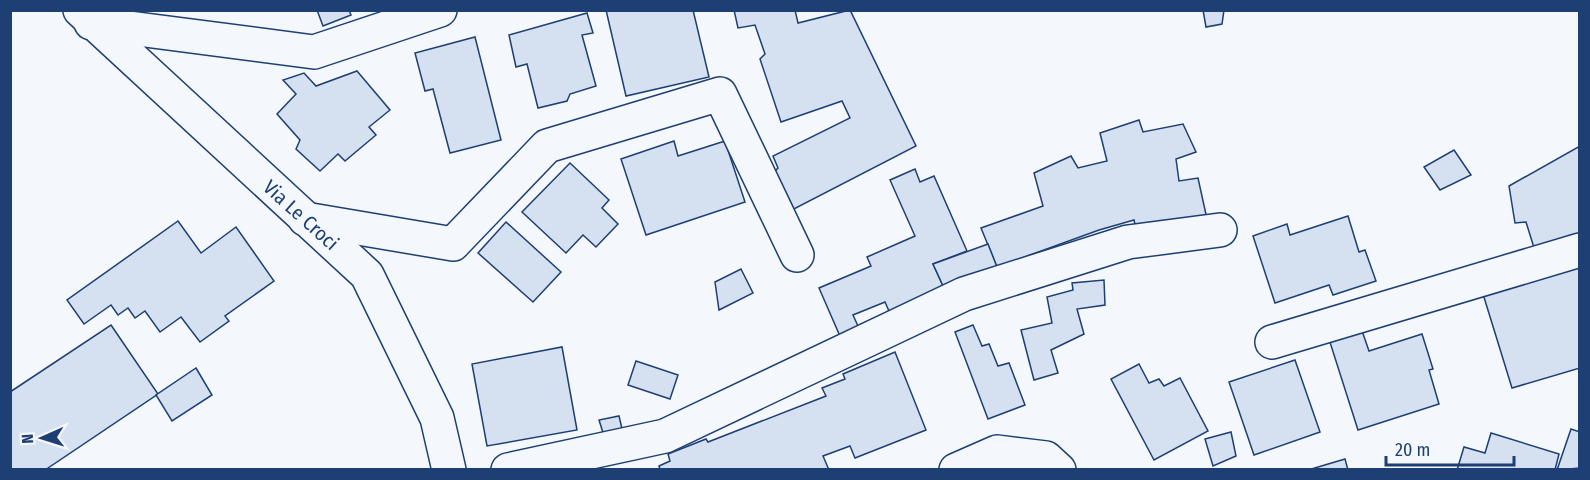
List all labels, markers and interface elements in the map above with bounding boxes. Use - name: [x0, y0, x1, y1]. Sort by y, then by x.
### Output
- street label: Via Le Croci: [258, 175, 344, 255]
- north arrow: [12, 408, 72, 468]
- scale bar: [1386, 429, 1514, 467]
- text: N: [18, 433, 37, 444]
- text: 20 m: [1395, 439, 1430, 461]

